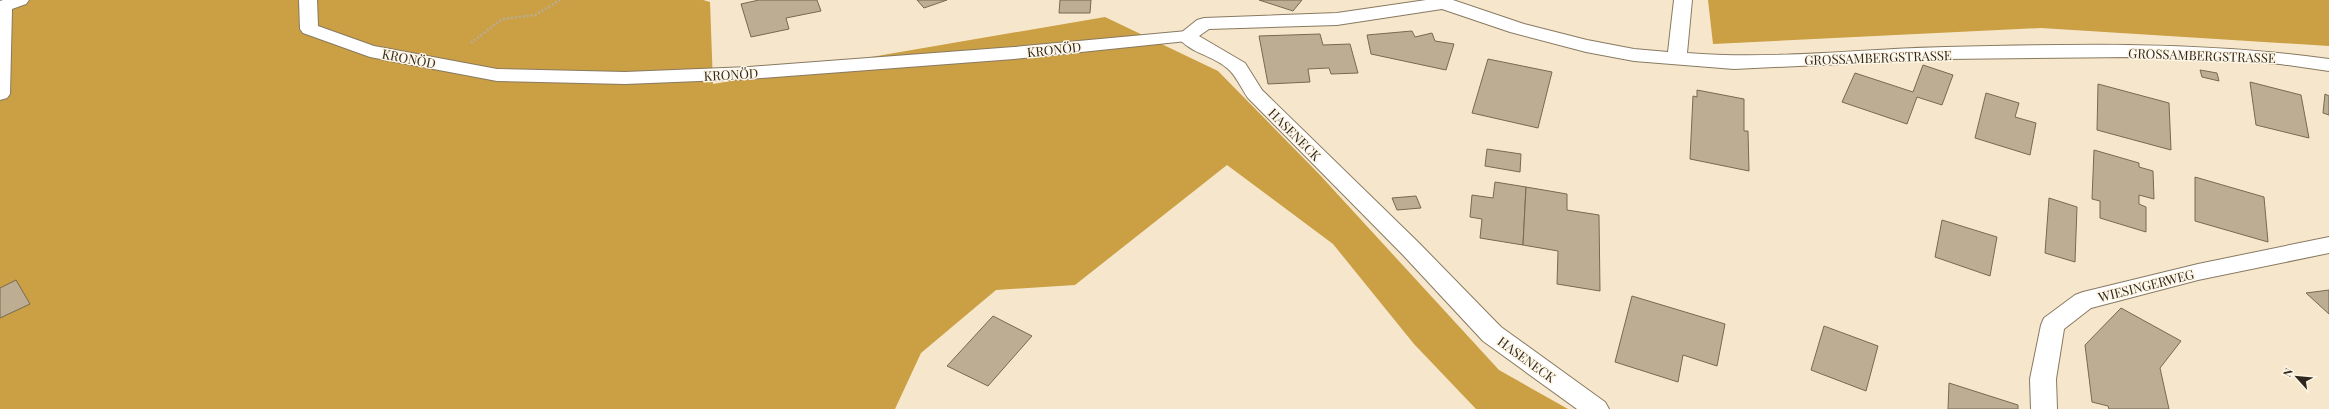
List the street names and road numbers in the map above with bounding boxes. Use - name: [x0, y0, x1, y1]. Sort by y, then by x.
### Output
- street label: KRONÖD: [1026, 38, 1082, 60]
- street label: KRONÖD: [381, 44, 437, 72]
- street label: GROSSAMBERGSTRASSE: [2128, 44, 2276, 66]
- street label: GROSSAMBERGSTRASSE: [1804, 46, 1952, 68]
- street label: KRONÖD: [703, 64, 759, 84]
- street label: HASENECK: [1265, 104, 1325, 164]
- street label: WIESINGERWEG: [2095, 265, 2196, 305]
- street label: HASENECK: [1495, 332, 1560, 386]

